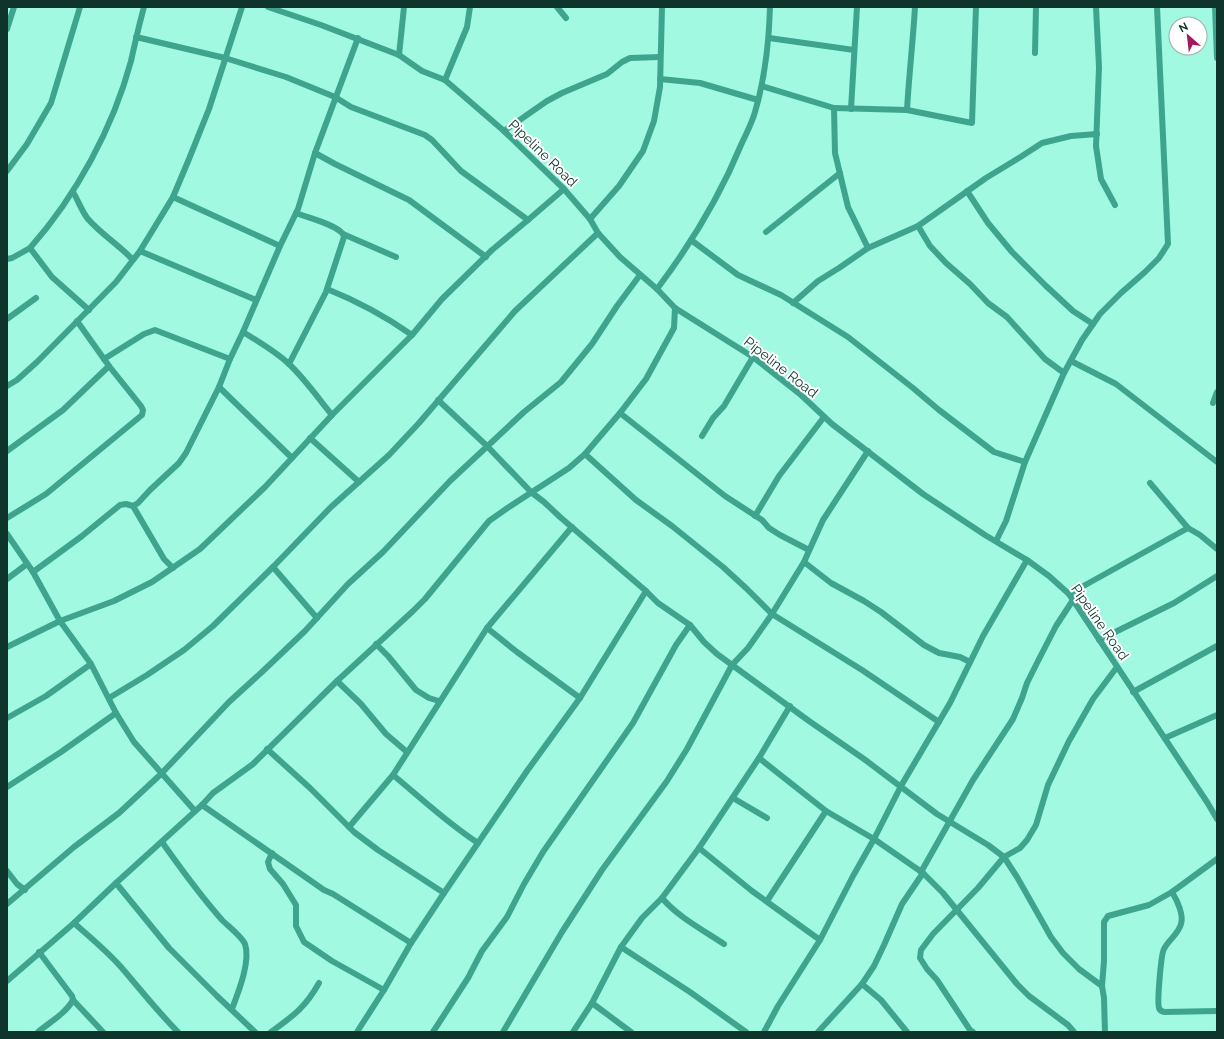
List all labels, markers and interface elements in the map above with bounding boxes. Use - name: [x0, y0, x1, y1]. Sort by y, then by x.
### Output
- north arrow: [1168, 16, 1208, 56]
- text: N: [1177, 20, 1190, 35]
- street label: Pipeline Road: [505, 116, 581, 190]
- street label: Pipeline Road: [741, 333, 821, 401]
- street label: Pipeline Road: [1068, 581, 1132, 663]

